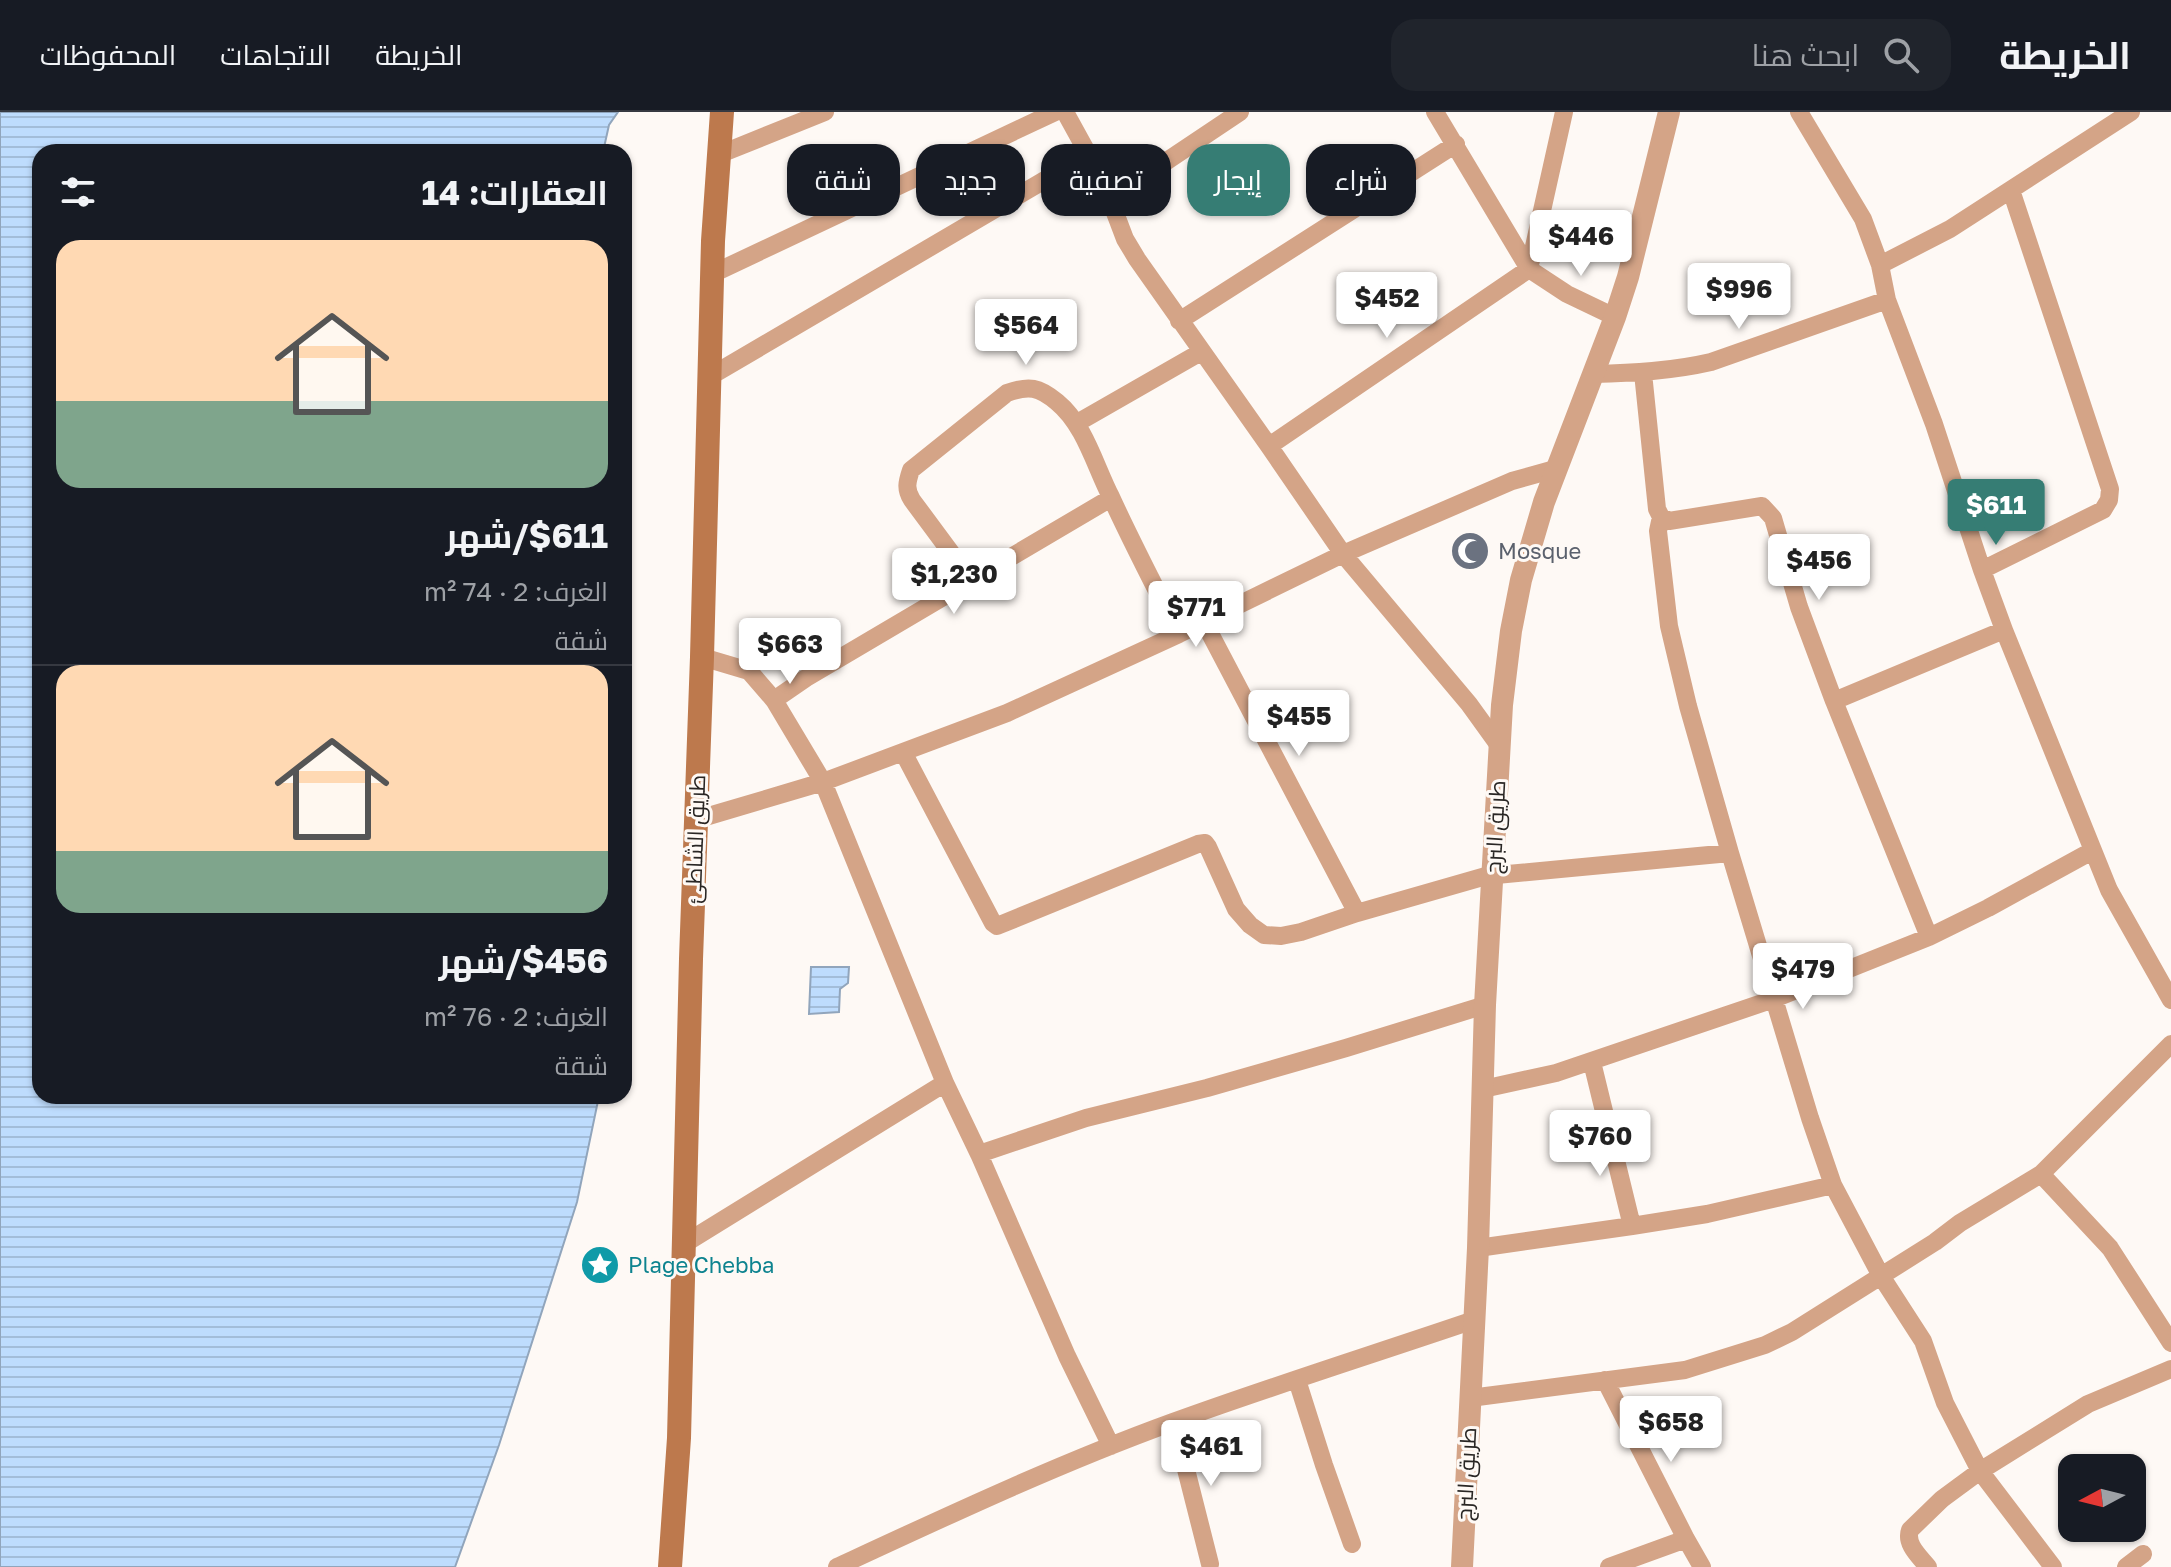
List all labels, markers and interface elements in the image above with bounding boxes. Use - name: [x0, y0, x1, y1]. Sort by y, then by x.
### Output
- search box: [1391, 19, 1951, 91]
- text: الخريطة: [1999, 32, 2131, 77]
- icon: search: [1879, 33, 1923, 77]
- text: ابحث هنا: [1752, 37, 1859, 73]
- text: المحفوظات: [40, 38, 176, 71]
- text: الاتجاهات: [220, 38, 331, 71]
- text: الخريطة: [375, 38, 463, 71]
- chip: شقة: [787, 144, 900, 216]
- chip: جديد: [916, 144, 1025, 216]
- chip: تصفية: [1041, 144, 1171, 216]
- chip: إيجار: [1187, 144, 1290, 216]
- chip: شراء: [1306, 144, 1416, 216]
- icon: filters: [56, 170, 100, 214]
- text: العقارات: 14: [422, 172, 608, 212]
- pin: $446: [1534, 210, 1628, 278]
- text: $446: [1548, 220, 1614, 251]
- pin: $996: [1692, 263, 1786, 331]
- pin: $452: [1340, 272, 1434, 340]
- text: $996: [1706, 273, 1772, 304]
- text: $452: [1354, 282, 1420, 313]
- icon: home: [260, 292, 404, 436]
- pin: $564: [979, 299, 1073, 367]
- text: $564: [993, 309, 1059, 340]
- pin: $611: [1949, 479, 2043, 547]
- text: $611: [1966, 489, 2026, 520]
- text: $611/شهر: [446, 515, 608, 555]
- mosque icon: Mosque: [1449, 530, 1491, 572]
- pin: $456: [1772, 534, 1866, 602]
- place label: Mosque: [1498, 537, 1581, 564]
- text: $456: [1786, 544, 1852, 575]
- pin: $1,230: [889, 548, 1019, 616]
- text: $1,230: [910, 558, 998, 589]
- text: الغرف: 2 · 74 m²: [424, 576, 608, 607]
- pin: $771: [1149, 581, 1243, 649]
- text: $771: [1166, 591, 1226, 622]
- pin: $663: [743, 618, 837, 686]
- text: شقة: [555, 625, 608, 656]
- text: $663: [757, 628, 823, 659]
- pin: $455: [1252, 690, 1346, 758]
- text: $455: [1266, 700, 1332, 731]
- icon: home: [260, 717, 404, 861]
- street label: طريق الشاطئ: [679, 774, 711, 904]
- street label: طريق البرج: [1479, 780, 1512, 875]
- text: $456/شهر: [439, 940, 608, 980]
- pin: $479: [1756, 943, 1850, 1011]
- text: $479: [1771, 953, 1835, 984]
- text: الغرف: 2 · 76 m²: [424, 1001, 608, 1032]
- text: شقة: [555, 1050, 608, 1081]
- pin: $760: [1553, 1110, 1647, 1178]
- text: $760: [1567, 1120, 1633, 1151]
- place icon: Plage Chebba: [579, 1244, 621, 1286]
- place label: Plage Chebba: [628, 1251, 774, 1278]
- pin: $658: [1624, 1396, 1718, 1464]
- text: $658: [1638, 1406, 1704, 1437]
- pin: $461: [1164, 1420, 1258, 1488]
- street label: طريق البرج: [1450, 1427, 1483, 1522]
- text: $461: [1179, 1430, 1243, 1461]
- north arrow: [2058, 1454, 2146, 1542]
- map controls: [2058, 1454, 2146, 1542]

